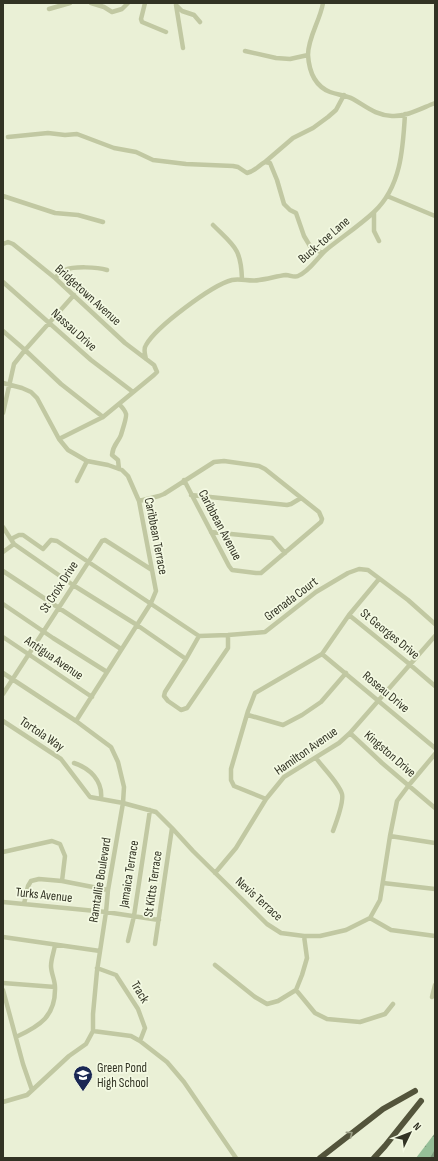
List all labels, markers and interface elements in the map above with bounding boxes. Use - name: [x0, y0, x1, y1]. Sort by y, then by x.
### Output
- street label: Buck-toe Lane: [295, 213, 353, 267]
- street label: Bridgetown Avenue: [52, 261, 124, 329]
- street label: Nassau Drive: [48, 305, 100, 355]
- street label: Caribbean Avenue: [195, 487, 245, 563]
- street label: Caribbean Terrace: [141, 496, 171, 576]
- street label: St Croix Drive: [36, 558, 82, 616]
- street label: Grenada Court: [261, 574, 321, 624]
- street label: St Georges Drive: [357, 605, 423, 663]
- street label: Antigua Avenue: [21, 632, 86, 683]
- street label: Roseau Drive: [359, 668, 413, 716]
- street label: Tortola Way: [17, 713, 67, 755]
- street label: Hamilton Avenue: [271, 723, 341, 779]
- street label: Kingston Drive: [361, 727, 419, 781]
- street label: Ramtallie Boulevard: [85, 836, 115, 924]
- street label: Jamaica Terrace: [116, 839, 142, 910]
- street label: St Kitts Terrace: [140, 850, 166, 918]
- street label: Nevis Terrace: [232, 874, 286, 924]
- street label: Turks Avenue: [15, 884, 73, 906]
- street label: Track: [127, 978, 153, 1006]
- place label: Green Pond High School: [97, 1060, 148, 1091]
- school or university icon: Green Pond High School: [72, 1064, 94, 1092]
- north arrow: [390, 1113, 430, 1153]
- text: N: [410, 1120, 424, 1133]
- one-way arrow: [346, 1132, 353, 1139]

